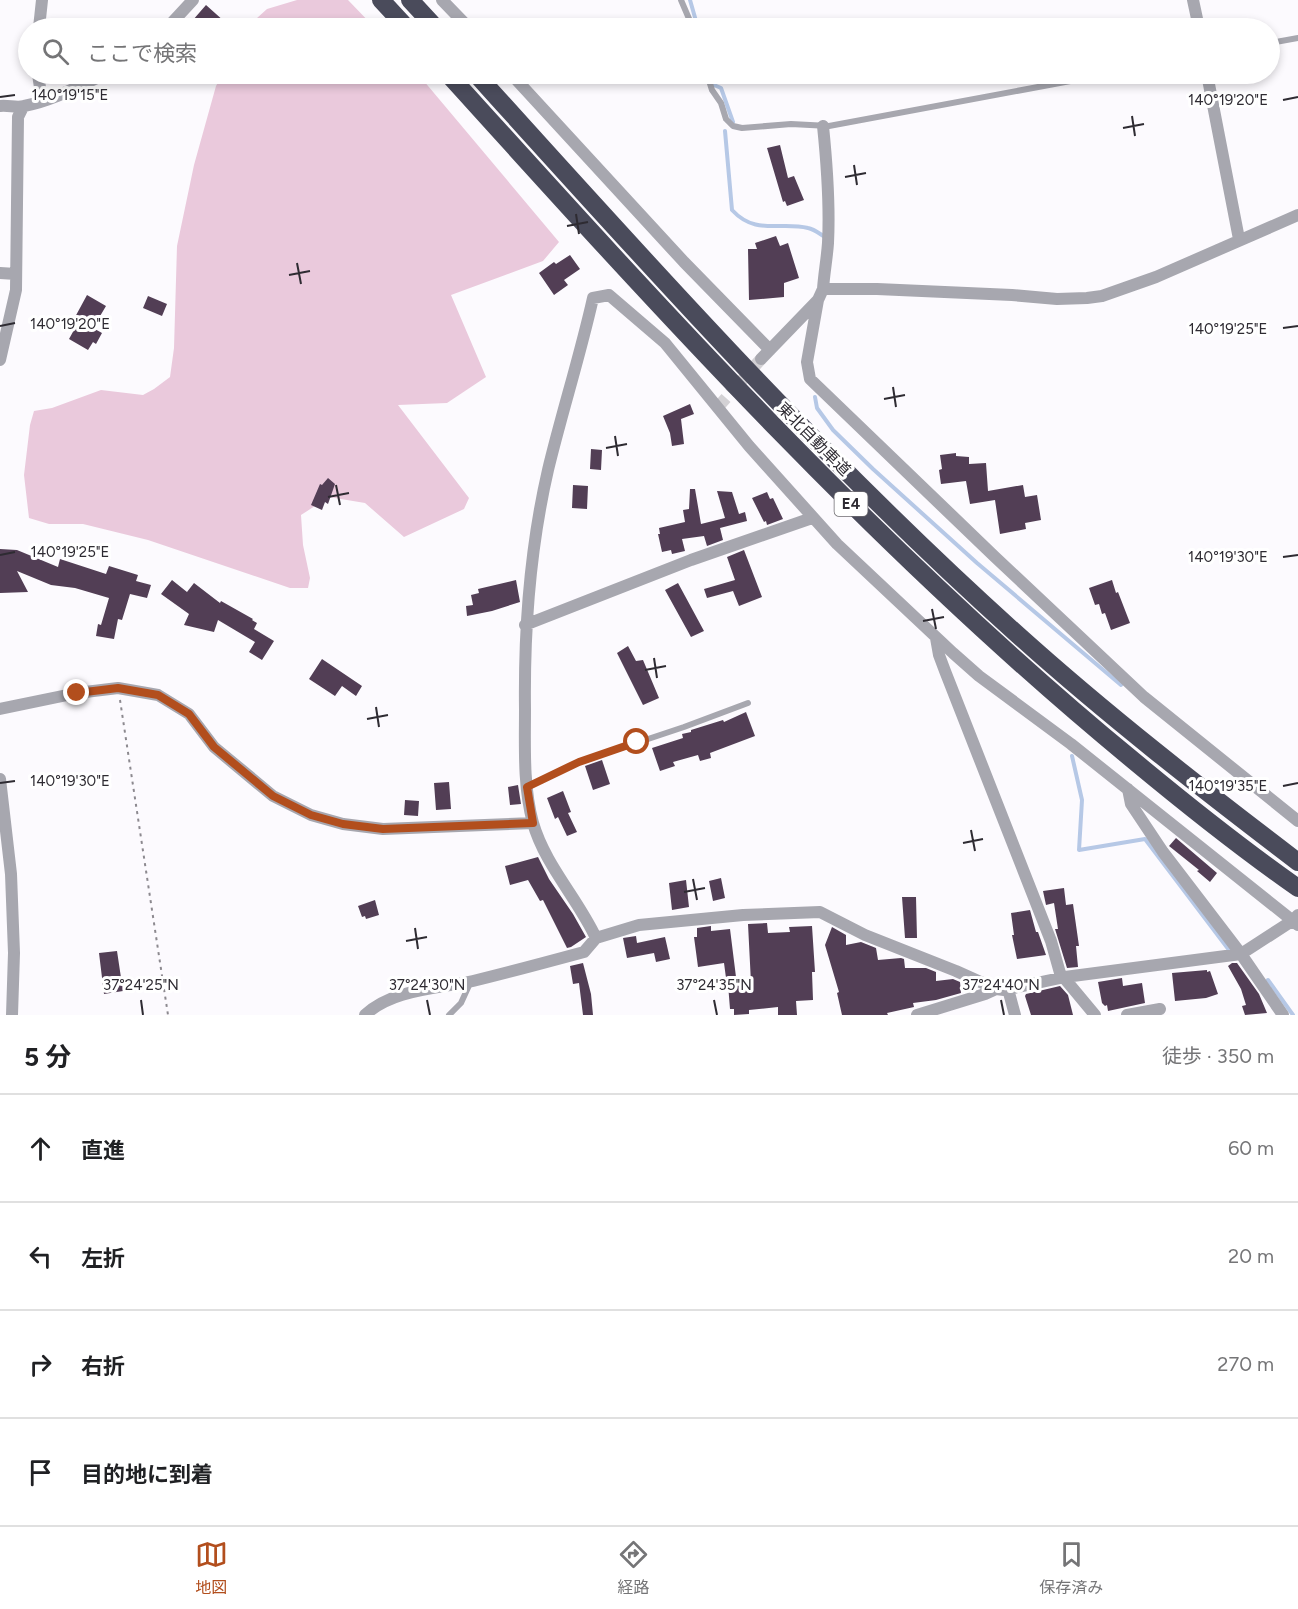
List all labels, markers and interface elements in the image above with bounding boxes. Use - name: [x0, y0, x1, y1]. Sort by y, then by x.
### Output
- search box: [18, 18, 1280, 84]
- icon: search: [39, 35, 72, 68]
- text: ここで検索: [87, 40, 197, 67]
- text: 140°19'15"E: [32, 86, 108, 104]
- text: 140°19'20"E: [1188, 91, 1268, 109]
- text: 140°19'20"E: [30, 315, 110, 333]
- text: 140°19'25"E: [1188, 320, 1268, 338]
- street label: 東北自動車道: [773, 398, 855, 480]
- road number: E4: [834, 492, 868, 516]
- text: 140°19'25"E: [30, 543, 110, 561]
- text: 140°19'30"E: [1188, 548, 1268, 566]
- route end: [63, 679, 89, 705]
- route start: [623, 728, 649, 754]
- text: 140°19'30"E: [30, 772, 110, 790]
- text: 140°19'35"E: [1189, 777, 1267, 795]
- text: 37°24'25"N: [103, 976, 179, 994]
- text: 37°24'30"N: [389, 976, 465, 994]
- text: 37°24'35"N: [676, 976, 752, 994]
- text: 37°24'40"N: [962, 976, 1040, 994]
- text: 5 分: [24, 1041, 71, 1073]
- text: 徒歩 · 350 m: [1162, 1044, 1274, 1068]
- icon: ahead: [24, 1132, 57, 1165]
- text: 60 m: [1228, 1136, 1274, 1160]
- text: 直進: [81, 1137, 125, 1164]
- icon: left: [24, 1240, 57, 1273]
- text: 20 m: [1228, 1244, 1274, 1268]
- text: 左折: [81, 1245, 125, 1272]
- icon: right: [24, 1348, 57, 1381]
- text: 270 m: [1217, 1352, 1274, 1376]
- text: 右折: [81, 1353, 125, 1380]
- icon: arrive: [24, 1456, 57, 1489]
- text: 目的地に到着: [81, 1461, 213, 1488]
- tab: 地図: [195, 1538, 228, 1598]
- tab: 経路: [617, 1538, 650, 1598]
- tab: 保存済み: [1039, 1538, 1103, 1598]

